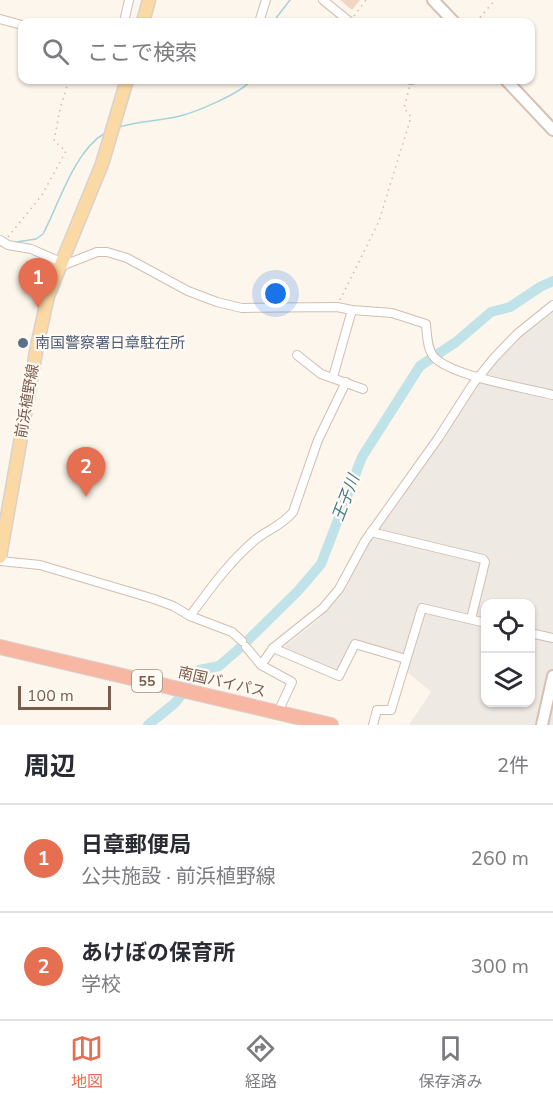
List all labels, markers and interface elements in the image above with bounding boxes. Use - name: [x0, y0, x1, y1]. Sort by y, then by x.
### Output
- search box: [18, 18, 535, 84]
- icon: search: [39, 35, 72, 68]
- text: ここで検索: [87, 38, 197, 68]
- pin: 1: [18, 258, 57, 308]
- your location: [261, 279, 290, 308]
- place label: 南国警察署日章駐在所: [35, 333, 185, 353]
- marker: 南国警察署日章駐在所: [16, 336, 30, 350]
- street label: 前浜植野線: [11, 362, 43, 440]
- pin: 2: [66, 448, 106, 497]
- water label: 王子川: [327, 470, 366, 524]
- map controls: [481, 599, 535, 707]
- button: locate: [481, 599, 535, 653]
- button: layers: [481, 653, 535, 707]
- street label: 南国バイパス: [176, 662, 268, 702]
- road number: 55: [132, 670, 162, 692]
- scale bar: [18, 683, 111, 710]
- text: 100 m: [27, 685, 74, 707]
- text: 周辺: [24, 749, 76, 784]
- text: 2件: [497, 752, 529, 779]
- text: 日章郵便局: [81, 830, 191, 860]
- text: 1: [38, 845, 50, 872]
- text: 260 m: [471, 845, 529, 872]
- text: 公共施設 · 前浜植野線: [81, 863, 276, 890]
- text: あけぼの保育所: [81, 938, 235, 968]
- text: 2: [38, 953, 50, 980]
- text: 300 m: [471, 953, 529, 980]
- text: 学校: [81, 971, 121, 998]
- tab: 地図: [70, 1032, 103, 1093]
- tab: 経路: [244, 1032, 277, 1093]
- tab: 保存済み: [418, 1032, 482, 1093]

